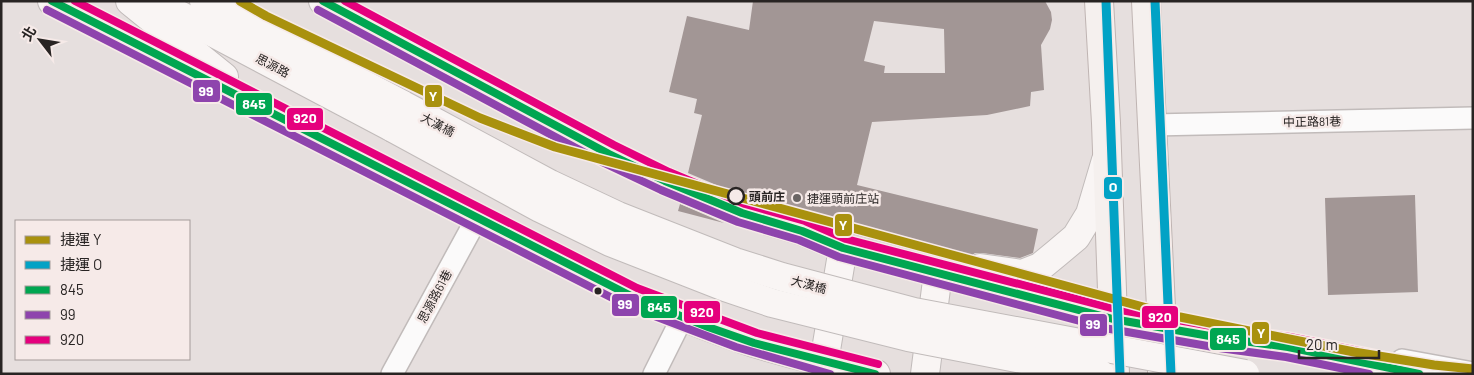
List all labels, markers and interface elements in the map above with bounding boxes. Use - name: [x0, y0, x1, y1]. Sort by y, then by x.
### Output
- north arrow: [15, 15, 65, 65]
- text: 北: [18, 23, 39, 43]
- street label: 思源路: [254, 50, 292, 80]
- line badge: 99: [192, 79, 221, 103]
- text: 99: [199, 82, 213, 99]
- line badge: Y: [424, 84, 443, 108]
- text: Y: [429, 87, 438, 104]
- line badge: 845: [235, 92, 273, 116]
- text: 845: [242, 95, 266, 112]
- line badge: 920: [286, 107, 324, 131]
- text: 920: [293, 109, 317, 126]
- street label: 大漢橋: [419, 109, 457, 139]
- street label: 中正路81巷: [1283, 113, 1341, 129]
- line badge: O: [1103, 176, 1123, 200]
- text: O: [1109, 178, 1118, 195]
- marker: 頭前庄: [727, 187, 745, 205]
- place label: 頭前庄: [749, 189, 785, 203]
- place label: 捷運頭前庄站: [807, 191, 879, 205]
- marker: 捷運頭前庄站: [791, 192, 803, 204]
- line badge: Y: [834, 213, 853, 237]
- text: Y: [839, 216, 848, 233]
- legend: [15, 220, 190, 360]
- text: 捷運 Y: [60, 230, 102, 248]
- text: 捷運 O: [60, 255, 102, 273]
- street label: 思源路61巷: [414, 267, 454, 325]
- street label: 大漢橋: [790, 273, 828, 295]
- text: 845: [60, 280, 84, 298]
- unlabelled marker: [593, 286, 603, 296]
- line badge: 99: [611, 293, 640, 317]
- text: 99: [618, 295, 632, 312]
- line badge: 845: [640, 295, 678, 319]
- text: 845: [647, 298, 671, 315]
- line badge: 920: [683, 300, 721, 324]
- text: 920: [690, 303, 714, 320]
- text: 99: [60, 305, 76, 323]
- line badge: 920: [1141, 305, 1179, 329]
- text: 920: [1148, 308, 1172, 325]
- line badge: 99: [1079, 313, 1108, 337]
- text: 99: [1086, 315, 1100, 332]
- line badge: Y: [1251, 321, 1270, 345]
- text: Y: [1257, 324, 1266, 341]
- line badge: 845: [1209, 327, 1247, 351]
- scale bar: [1299, 328, 1379, 360]
- text: 920: [60, 330, 84, 348]
- text: 845: [1216, 330, 1240, 347]
- text: 20 m: [1306, 335, 1338, 353]

